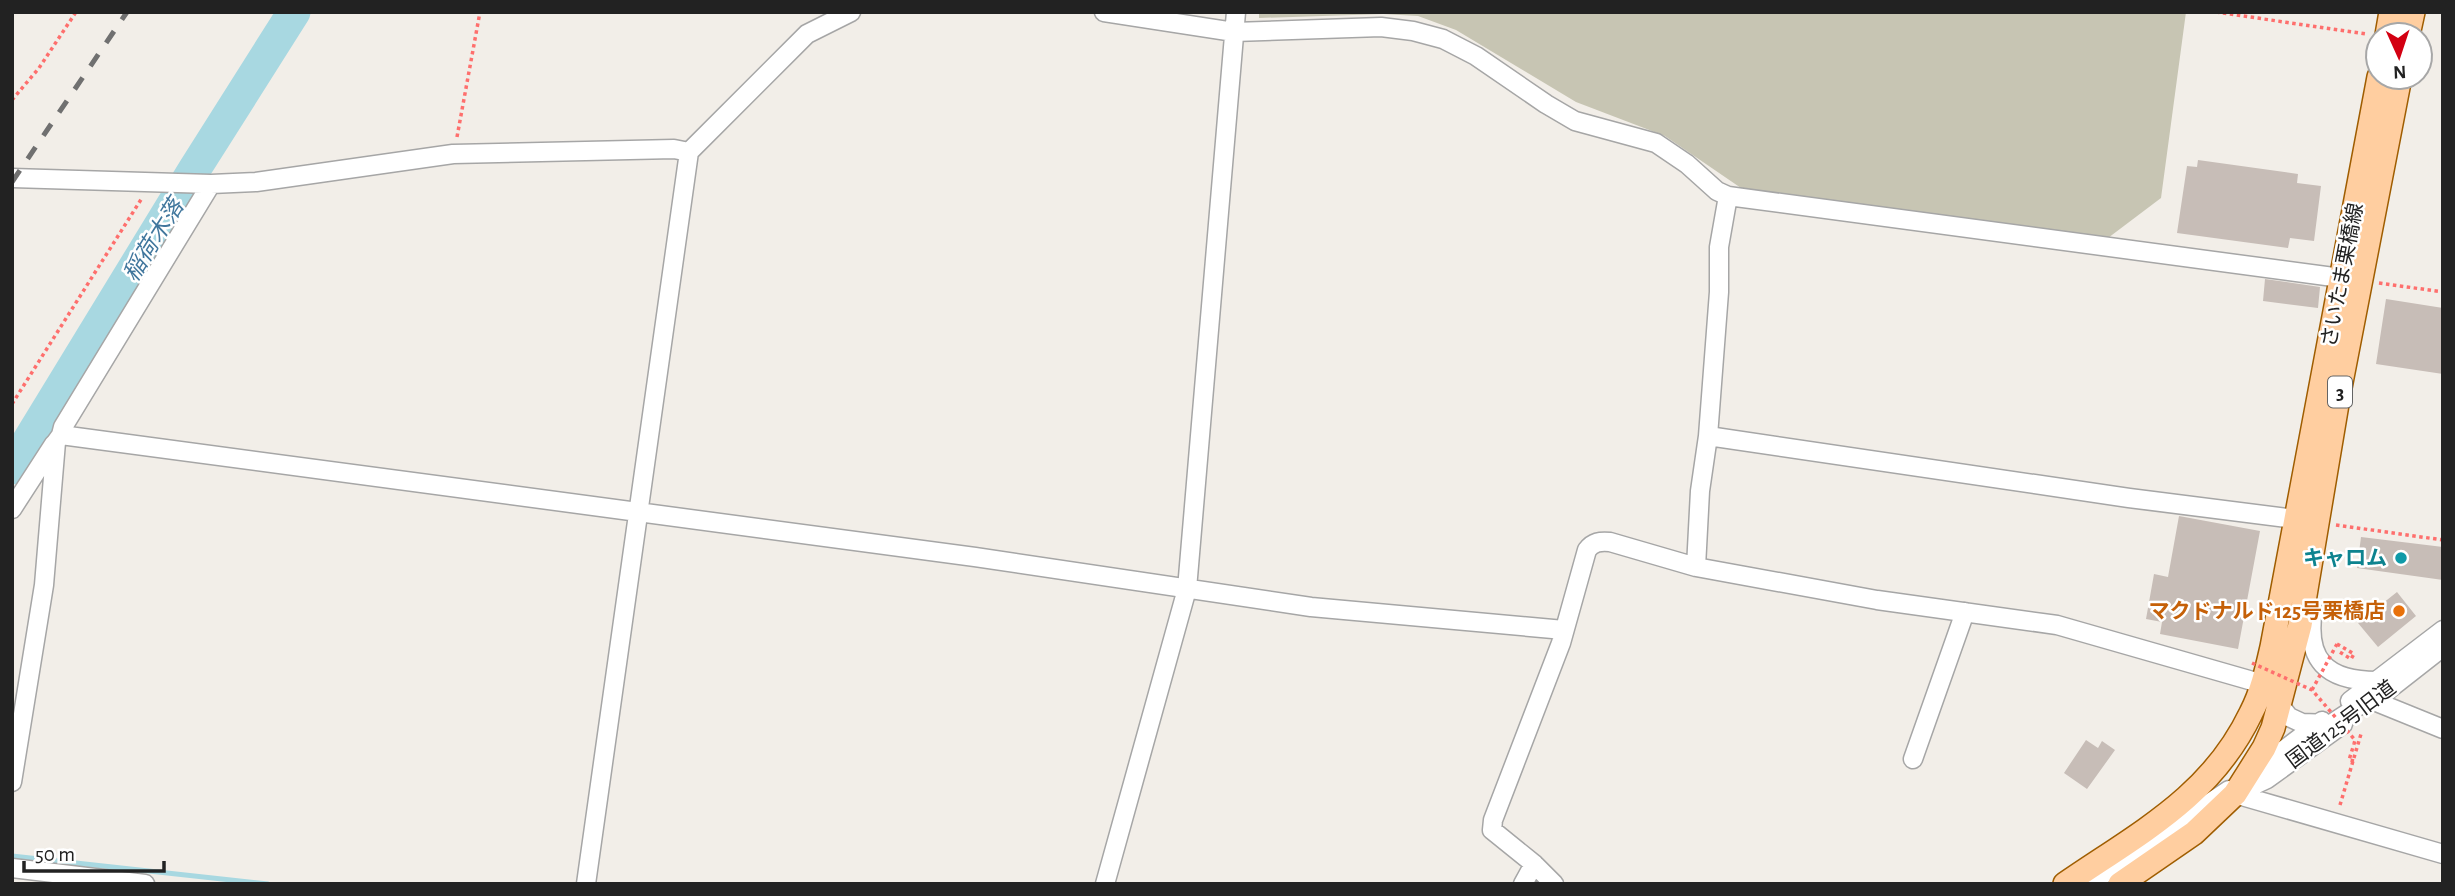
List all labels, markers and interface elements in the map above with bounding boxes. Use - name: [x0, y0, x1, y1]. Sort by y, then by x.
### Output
- north arrow: [2364, 21, 2434, 91]
- text: N: [2393, 62, 2407, 81]
- water label: 稲荷木落: [118, 191, 191, 286]
- street label: さいたま栗橋線: [2317, 201, 2367, 349]
- road number: 3: [2328, 376, 2352, 408]
- place label: キャロム: [2303, 547, 2387, 569]
- marker: キャロム: [2393, 550, 2409, 566]
- place label: マクドナルド125号栗橋店: [2148, 600, 2385, 622]
- marker: マクドナルド125号栗橋店: [2391, 603, 2407, 619]
- street label: 国道125号旧道: [2282, 676, 2400, 772]
- scale bar: [24, 830, 164, 874]
- text: 50 m: [35, 844, 75, 865]

